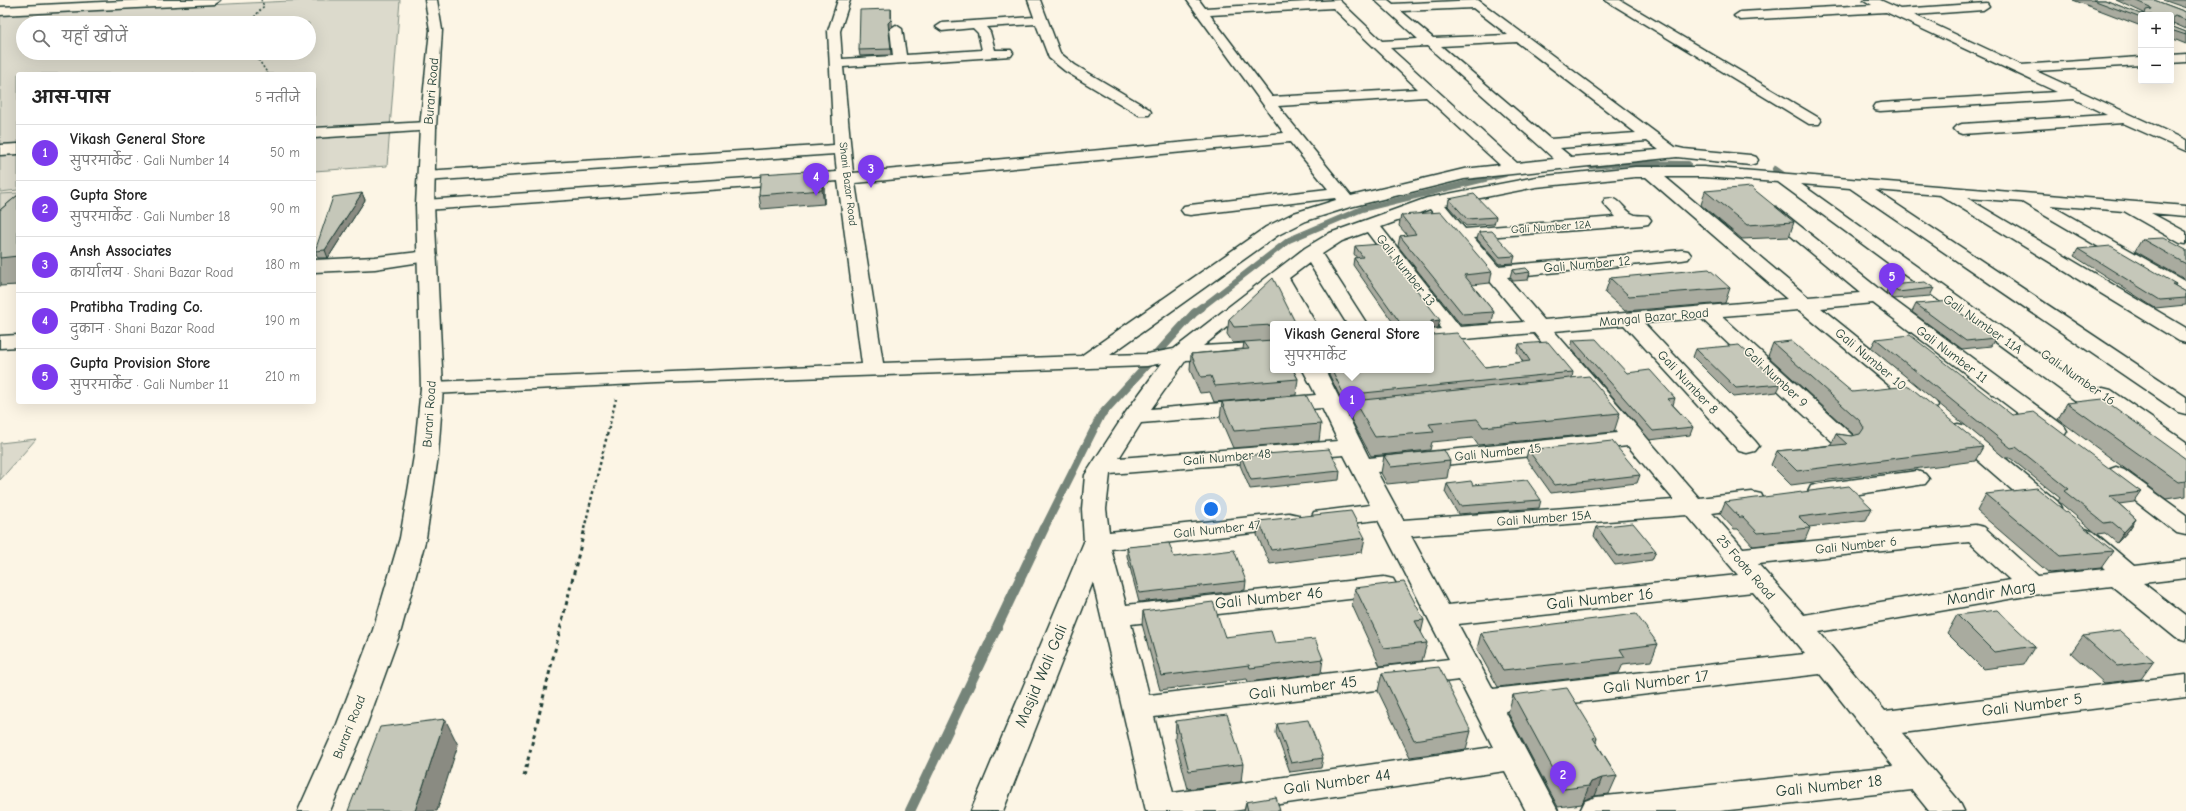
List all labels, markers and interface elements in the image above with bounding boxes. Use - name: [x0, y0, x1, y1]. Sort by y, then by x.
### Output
- map controls: [2138, 12, 2174, 84]
- button: +: [2138, 12, 2174, 48]
- search box: [16, 16, 316, 60]
- icon: search: [30, 27, 52, 49]
- text: यहाँ खोजें: [62, 28, 128, 46]
- button: −: [2138, 48, 2174, 84]
- street label: Burari Road: [421, 57, 441, 125]
- text: आस-पास: [32, 88, 110, 107]
- text: 5 नतीजे: [255, 90, 300, 105]
- text: Vikash General Store: [70, 130, 205, 148]
- street label: Shani Bazar Road: [836, 141, 860, 227]
- text: 1: [42, 145, 48, 160]
- text: 50 m: [270, 145, 300, 160]
- text: सुपरमार्केट · Gali Number 14: [70, 153, 230, 168]
- pin: 3: [858, 155, 884, 188]
- pin: 4: [803, 163, 829, 196]
- text: Gupta Store: [70, 186, 147, 204]
- text: 2: [42, 201, 48, 216]
- text: 90 m: [270, 201, 300, 216]
- text: सुपरमार्केट · Gali Number 18: [70, 209, 230, 224]
- street label: Gali Number 12A: [1511, 218, 1592, 236]
- street label: Gali Number 13: [1373, 231, 1439, 309]
- text: Ansh Associates: [70, 242, 171, 260]
- street label: Gali Number 12: [1543, 253, 1631, 275]
- text: 3: [42, 257, 48, 272]
- text: 180 m: [265, 257, 300, 272]
- pin: 5: [1879, 263, 1905, 296]
- text: कार्यालय · Shani Bazar Road: [70, 265, 233, 280]
- street label: Gali Number 11A: [1940, 291, 2026, 357]
- text: Pratibha Trading Co.: [70, 298, 203, 316]
- street label: Mangal Bazar Road: [1599, 305, 1709, 329]
- text: 4: [42, 313, 48, 328]
- text: 190 m: [265, 313, 300, 328]
- text: दुकान · Shani Bazar Road: [70, 321, 215, 336]
- popup: [1270, 321, 1434, 373]
- street label: Gali Number 11: [1913, 322, 1991, 386]
- text: Vikash General Store: [1284, 325, 1420, 343]
- street label: Gali Number 10: [1832, 325, 1910, 393]
- street label: Gali Number 9: [1741, 344, 1811, 411]
- street label: Gali Number 16: [2038, 346, 2118, 408]
- street label: Gali Number 8: [1655, 347, 1722, 417]
- text: सुपरमार्केट: [1284, 348, 1347, 363]
- text: Gupta Provision Store: [70, 354, 210, 372]
- text: 5: [42, 369, 48, 384]
- text: 210 m: [265, 369, 300, 384]
- text: सुपरमार्केट · Gali Number 11: [70, 377, 229, 392]
- street label: Burari Road: [419, 380, 439, 448]
- pin: 1: [1339, 386, 1365, 419]
- street label: Gali Number 15: [1454, 440, 1542, 464]
- street label: Gali Number 48: [1182, 446, 1272, 468]
- your location: [1201, 499, 1221, 519]
- street label: Gali Number 15A: [1496, 507, 1592, 529]
- street label: Gali Number 47: [1173, 517, 1261, 541]
- street label: 25 Foota Road: [1714, 531, 1778, 603]
- street label: Gali Number 6: [1814, 533, 1898, 557]
- street label: Mandir Marg: [1945, 577, 2037, 609]
- street label: Gali Number 46: [1214, 583, 1324, 613]
- street label: Gali Number 16: [1546, 584, 1654, 614]
- street label: Masjid Wali Gali: [1011, 622, 1071, 730]
- street label: Gali Number 17: [1602, 667, 1710, 697]
- street label: Gali Number 45: [1248, 672, 1358, 704]
- street label: Gali Number 5: [1981, 690, 2083, 720]
- street label: Burari Road: [330, 693, 368, 761]
- pin: 2: [1550, 761, 1576, 794]
- street label: Gali Number 44: [1282, 766, 1392, 798]
- street label: Gali Number 18: [1775, 771, 1883, 801]

